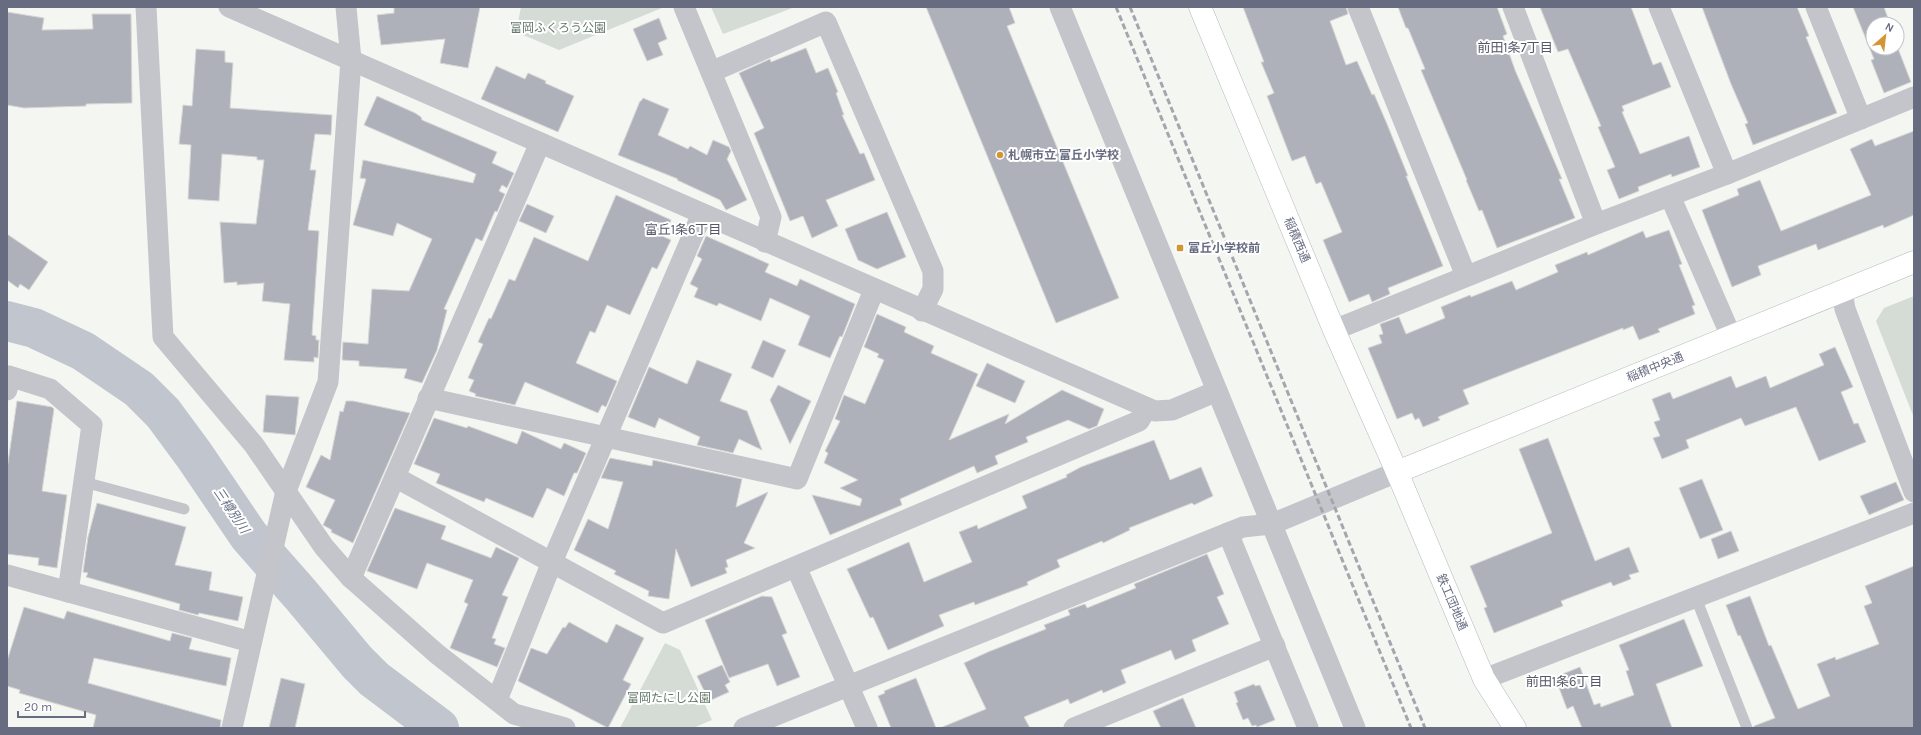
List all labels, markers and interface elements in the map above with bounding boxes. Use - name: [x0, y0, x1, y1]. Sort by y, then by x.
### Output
- north arrow: [1865, 16, 1905, 56]
- text: N: [1883, 20, 1896, 35]
- park label: 富岡ふくろう公園: [510, 21, 606, 35]
- district label: 前田1条7丁目: [1477, 40, 1553, 55]
- place label: 札幌市立 富丘小学校: [1008, 148, 1119, 162]
- marker: 札幌市立 富丘小学校: [995, 150, 1005, 160]
- street label: 稲積西通: [1281, 215, 1313, 265]
- district label: 富丘1条6丁目: [645, 222, 721, 237]
- place label: 富丘小学校前: [1188, 241, 1260, 255]
- marker: 富丘小学校前: [1175, 243, 1185, 253]
- street label: 稲積中央通: [1625, 349, 1685, 385]
- water label: 三樽別川: [211, 485, 253, 538]
- street label: 鉄工団地通: [1434, 572, 1470, 632]
- district label: 前田1条6丁目: [1526, 674, 1602, 689]
- park label: 富岡たにし公園: [627, 691, 711, 705]
- scale bar: [18, 693, 85, 719]
- text: 20 m: [24, 700, 52, 714]

